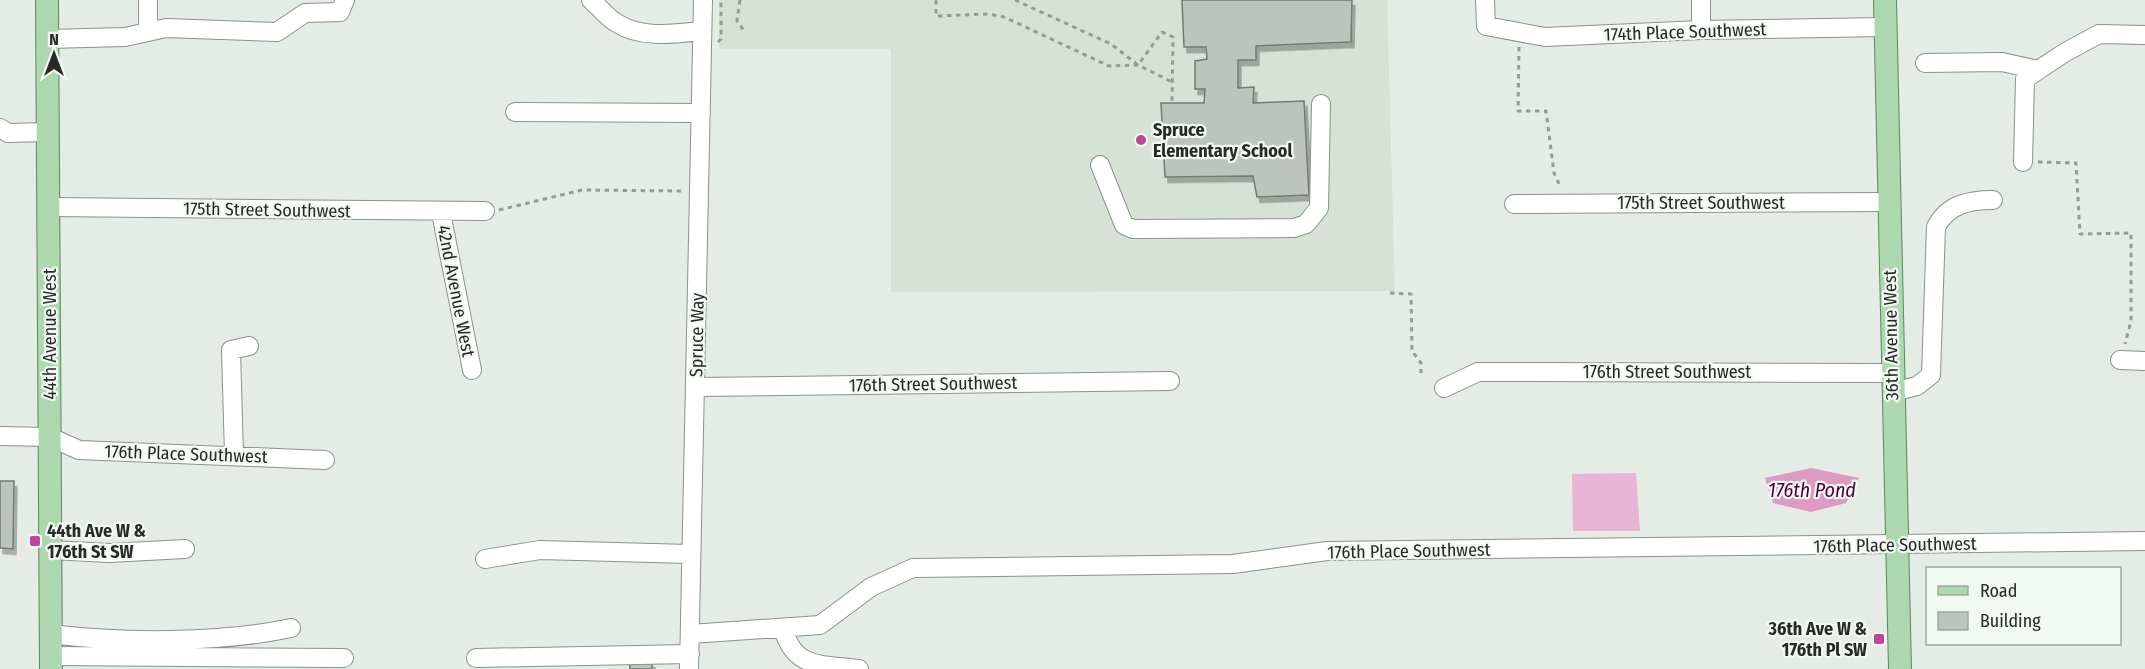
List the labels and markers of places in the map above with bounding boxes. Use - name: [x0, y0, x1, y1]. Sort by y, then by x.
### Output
- place label: Spruce Elementary School: [1153, 119, 1292, 162]
- marker: Spruce Elementary School: [1134, 133, 1148, 147]
- place label: 44th Ave W & 176th St SW: [47, 520, 147, 563]
- marker: 44th Ave W & 176th St SW: [28, 534, 42, 548]
- place label: 36th Ave W & 176th Pl SW: [1768, 618, 1868, 661]
- marker: 36th Ave W & 176th Pl SW: [1872, 632, 1886, 646]

